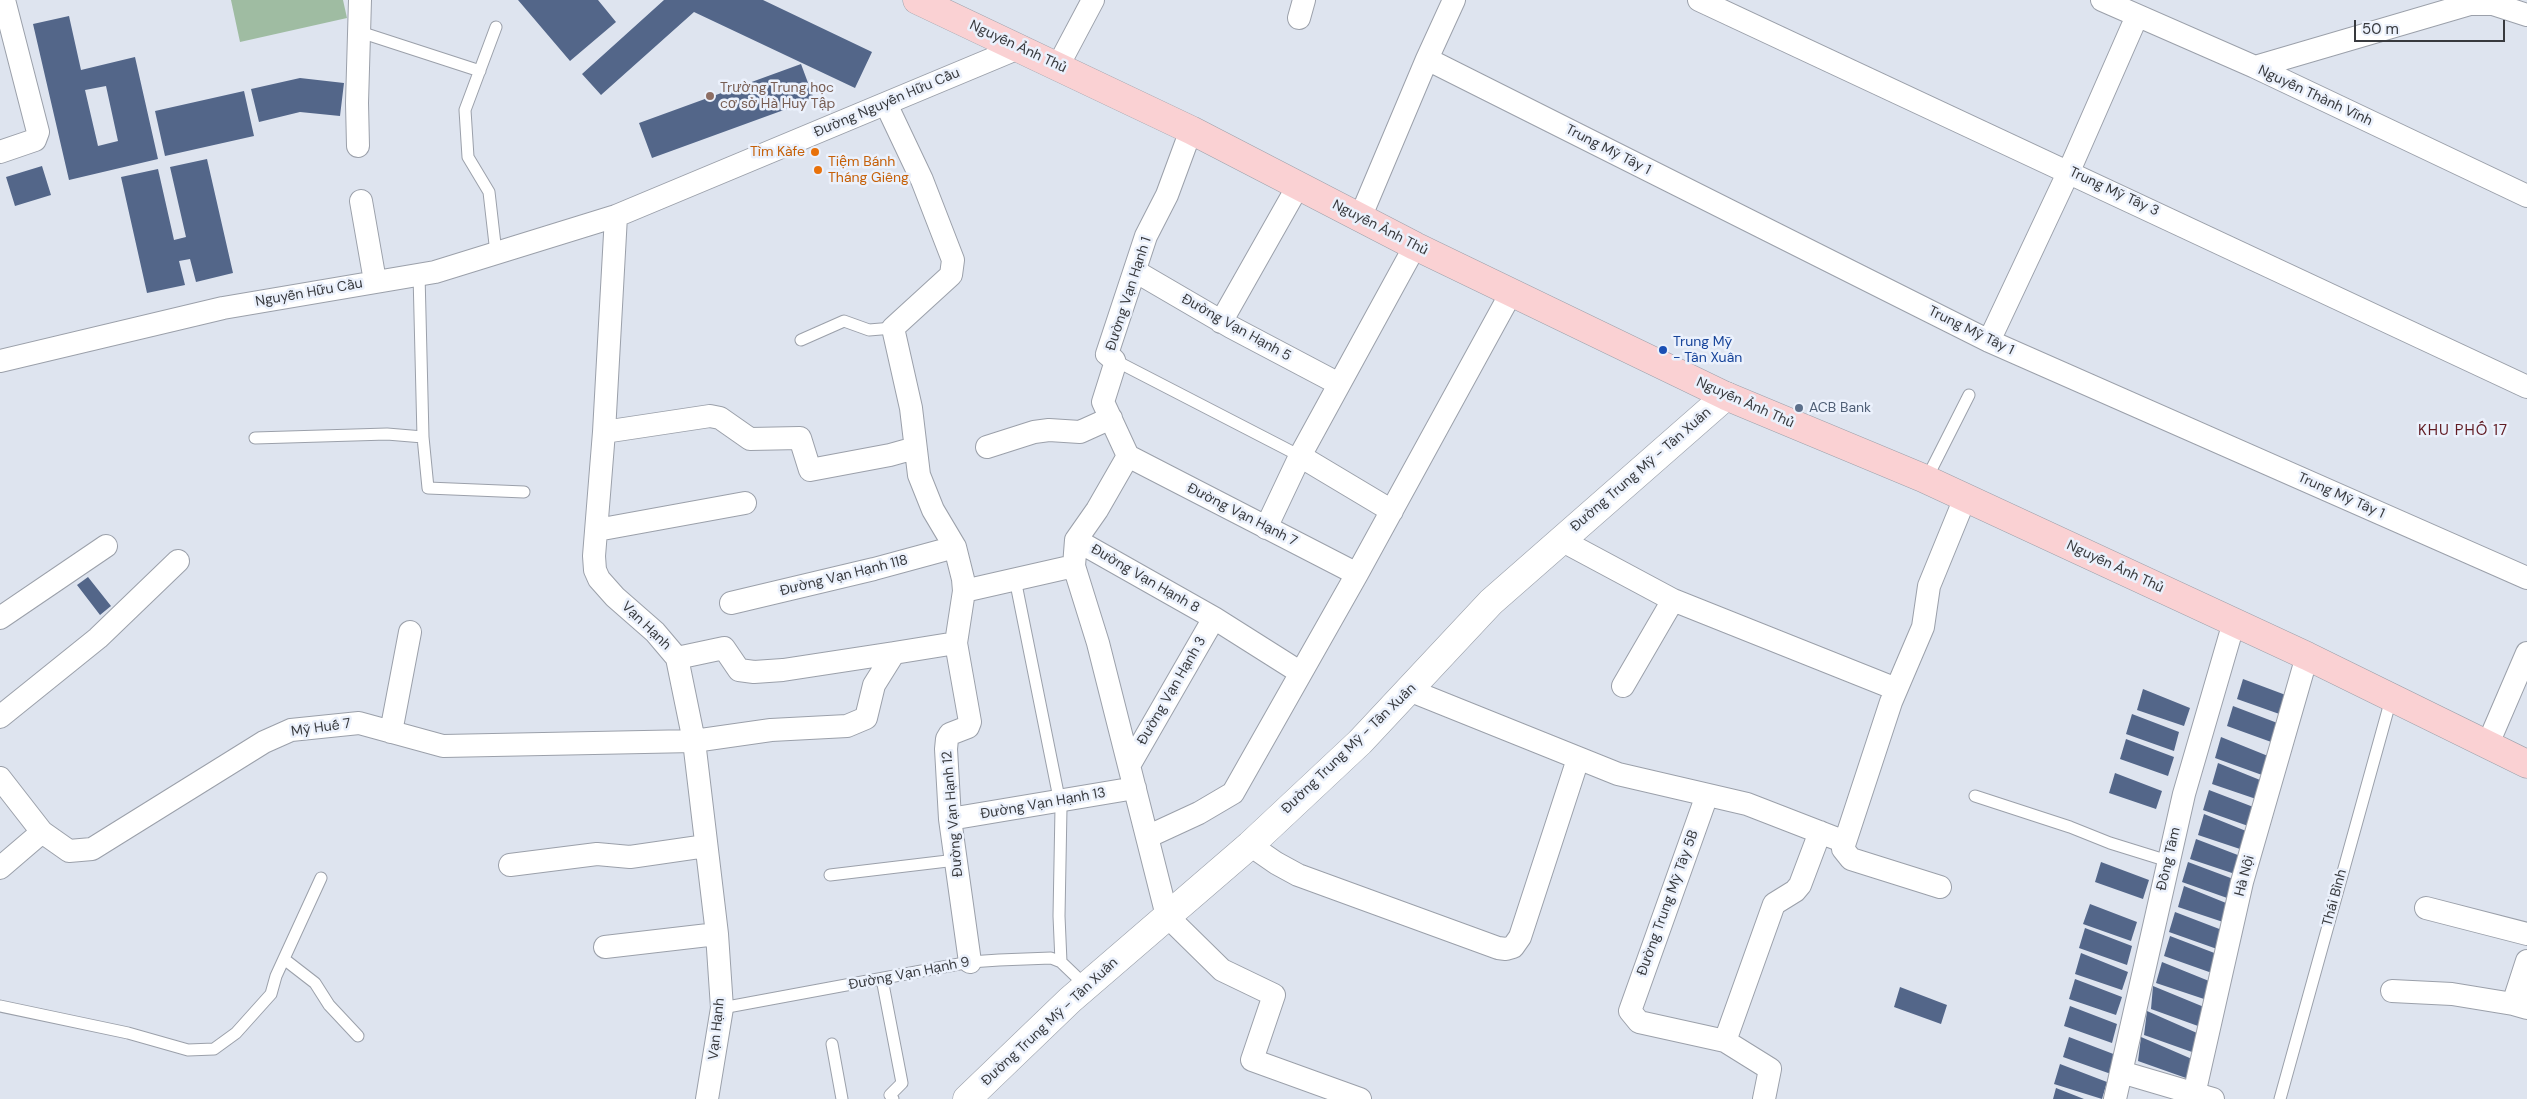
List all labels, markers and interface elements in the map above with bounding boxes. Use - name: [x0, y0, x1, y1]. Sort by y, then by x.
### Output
- scale bar: [2357, 10, 2508, 42]
- street label: Nguyễn Ảnh Thủ: [967, 17, 1069, 77]
- text: 50 m: [2362, 19, 2399, 39]
- street label: Nguyễn Thành Vĩnh: [2255, 62, 2375, 130]
- street label: Đường Nguyễn Hữu Cầu: [812, 65, 962, 141]
- place label: Trường Trung học cơ sở Hà Huy Tập: [720, 80, 835, 112]
- marker: Trường Trung học cơ sở Hà Huy Tập: [704, 90, 716, 102]
- street label: Trung Mỹ Tây 1: [1563, 121, 1653, 179]
- place label: Tìm Kàfe: [750, 144, 805, 160]
- marker: Tìm Kàfe: [809, 146, 821, 158]
- place label: Tiệm Bánh Tháng Giêng: [828, 154, 909, 186]
- marker: Tiệm Bánh Tháng Giêng: [812, 164, 824, 176]
- street label: Trung Mỹ Tây 3: [2066, 164, 2162, 220]
- street label: Nguyễn Ảnh Thủ: [1329, 197, 1431, 259]
- street label: Đường Vạn Hạnh 1: [1103, 235, 1155, 353]
- street label: Nguyễn Hữu Cầu: [254, 275, 364, 311]
- street label: Đường Vạn Hạnh 5: [1178, 291, 1294, 365]
- street label: Trung Mỹ Tây 1: [1925, 303, 2017, 359]
- place label: Trung Mỹ - Tân Xuân: [1673, 334, 1742, 367]
- marker: Trung Mỹ - Tân Xuân: [1657, 344, 1669, 356]
- street label: Nguyễn Ảnh Thủ: [1694, 374, 1796, 432]
- place label: ACB Bank: [1809, 400, 1871, 416]
- marker: ACB Bank: [1793, 402, 1805, 414]
- street label: Đường Trung Mỹ - Tân Xuân: [1567, 404, 1715, 536]
- district label: KHU PHỐ 17: [2417, 422, 2509, 440]
- street label: Trung Mỹ Tây 1: [2295, 469, 2387, 523]
- street label: Đường Vạn Hạnh 7: [1184, 480, 1300, 550]
- street label: Nguyễn Ảnh Thủ: [2064, 537, 2166, 597]
- street label: Đường Vạn Hạnh 8: [1088, 541, 1202, 617]
- street label: Đường Vạn Hạnh 118: [778, 552, 910, 600]
- street label: Vạn Hạnh: [618, 598, 674, 654]
- street label: Đường Vạn Hạnh 3: [1134, 634, 1210, 748]
- street label: Đường Trung Mỹ - Tân Xuân: [1278, 680, 1420, 818]
- street label: Mỹ Huế 7: [290, 716, 352, 740]
- street label: Đường Vạn Hạnh 12: [939, 750, 967, 878]
- street label: Đường Vạn Hạnh 13: [979, 785, 1107, 823]
- street label: Đồng Tâm: [2154, 826, 2184, 892]
- street label: Đường Trung Mỹ Tây 5B: [1634, 828, 1702, 978]
- street label: Hà Nội: [2231, 854, 2259, 898]
- street label: Thái Bình: [2319, 868, 2351, 928]
- street label: Đường Vạn Hạnh 9: [847, 954, 971, 994]
- street label: Đường Trung Mỹ - Tân Xuân: [978, 954, 1122, 1090]
- street label: Vạn Hạnh: [705, 997, 729, 1061]

